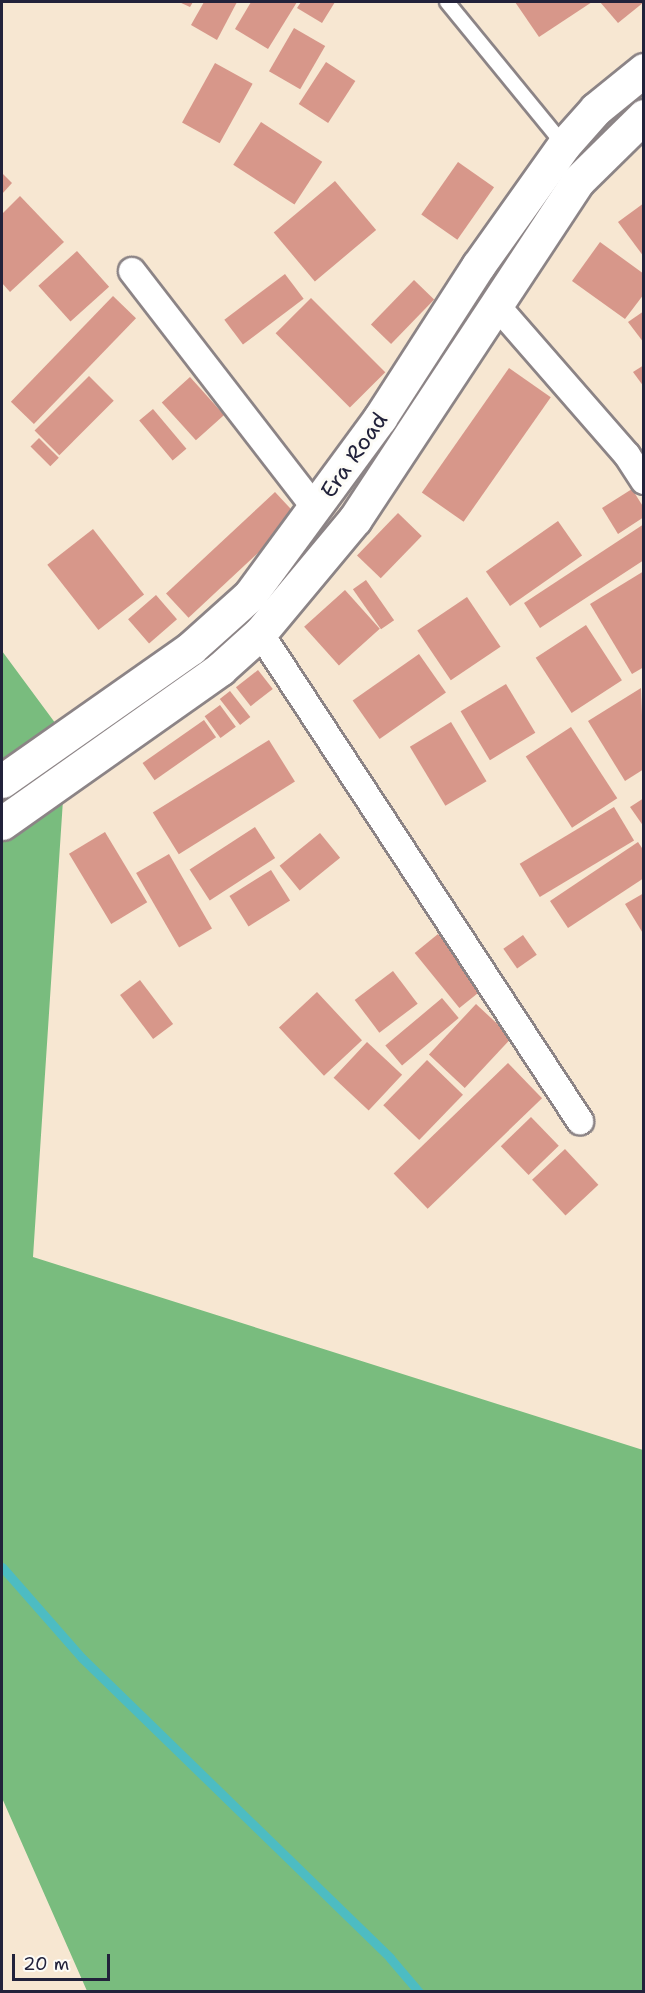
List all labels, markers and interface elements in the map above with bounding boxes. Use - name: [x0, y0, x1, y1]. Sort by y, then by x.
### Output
- street label: Era Road: [315, 407, 393, 503]
- scale bar: [15, 1942, 112, 1980]
- text: 20 m: [23, 1952, 69, 1976]

